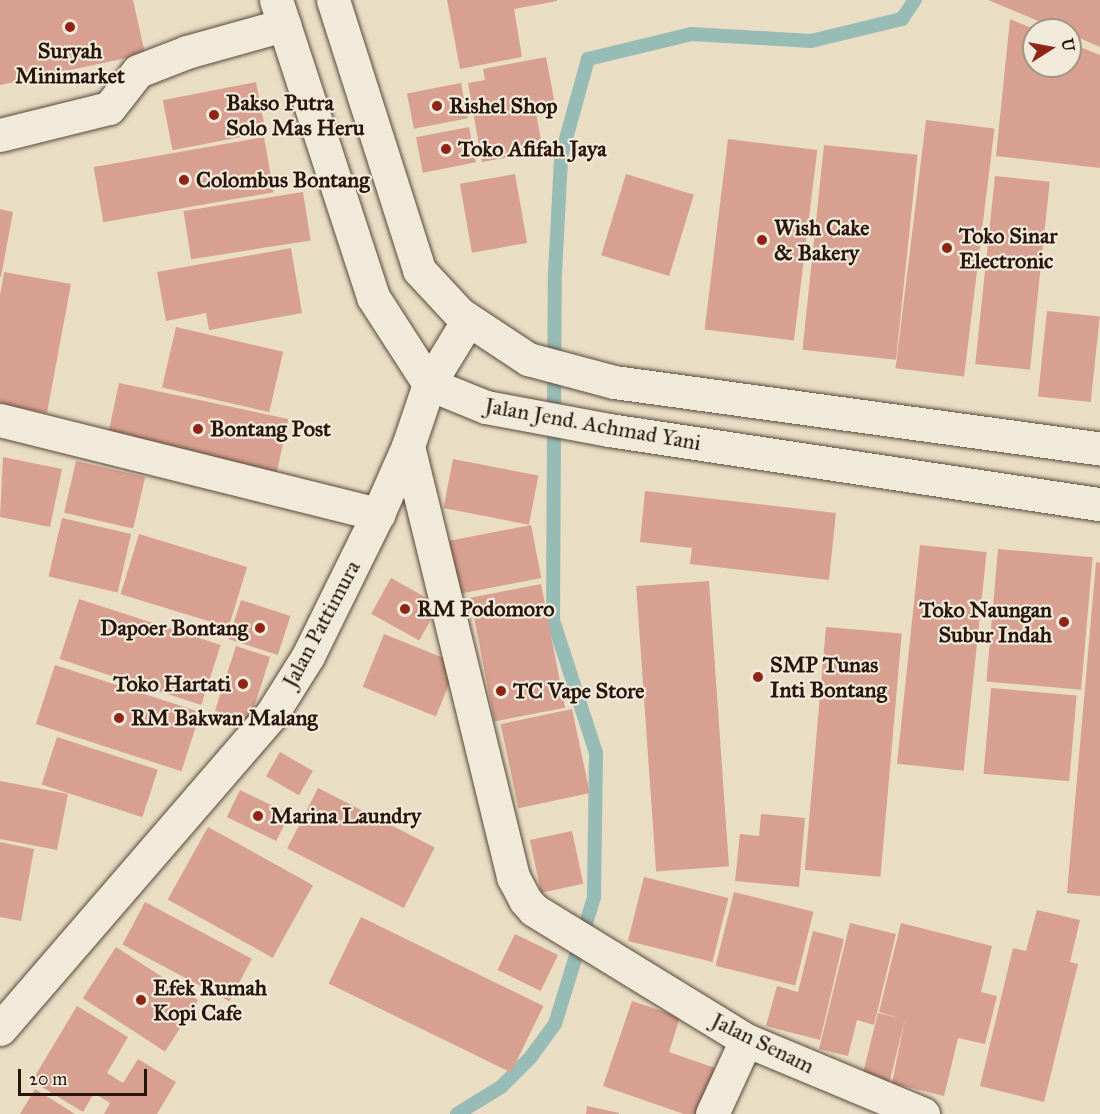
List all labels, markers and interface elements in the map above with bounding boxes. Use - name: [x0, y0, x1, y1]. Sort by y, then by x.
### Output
- north arrow: [1022, 18, 1082, 78]
- marker: Suryah Minimarket: [63, 20, 77, 34]
- place label: Suryah Minimarket: [15, 37, 125, 88]
- text: U: [1058, 37, 1079, 53]
- place label: Bakso Putra Solo Mas Heru: [226, 89, 364, 140]
- place label: Rishel Shop: [449, 93, 558, 119]
- marker: Rishel Shop: [430, 99, 444, 113]
- marker: Bakso Putra Solo Mas Heru: [207, 108, 221, 122]
- place label: Toko Afifah Jaya: [458, 136, 606, 162]
- marker: Toko Afifah Jaya: [439, 142, 453, 156]
- place label: Colombus Bontang: [196, 167, 370, 193]
- marker: Colombus Bontang: [177, 173, 191, 187]
- place label: Wish Cake & Bakery: [774, 214, 869, 266]
- place label: Toko Sinar Electronic: [959, 222, 1057, 274]
- marker: Wish Cake & Bakery: [755, 233, 769, 247]
- marker: Toko Sinar Electronic: [940, 241, 954, 255]
- street label: Jalan Jend. Achmad Yani: [483, 392, 703, 456]
- place label: Bontang Post: [210, 416, 331, 442]
- marker: Bontang Post: [191, 422, 205, 436]
- street label: Jalan Pattimura: [276, 556, 366, 692]
- place label: RM Podomoro: [417, 596, 554, 622]
- place label: Toko Naungan Subur Indah: [919, 596, 1052, 648]
- marker: RM Podomoro: [398, 602, 412, 616]
- place label: Dapoer Bontang: [100, 615, 248, 641]
- marker: Toko Naungan Subur Indah: [1057, 615, 1071, 629]
- marker: Dapoer Bontang: [253, 621, 267, 635]
- place label: SMP Tunas Inti Bontang: [770, 651, 887, 702]
- marker: SMP Tunas Inti Bontang: [751, 670, 765, 684]
- place label: Toko Hartati: [113, 671, 231, 697]
- marker: Toko Hartati: [236, 677, 250, 691]
- place label: TC Vape Store: [513, 678, 645, 704]
- marker: TC Vape Store: [494, 684, 508, 698]
- place label: RM Bakwan Malang: [131, 705, 318, 731]
- marker: RM Bakwan Malang: [112, 711, 126, 725]
- place label: Marina Laundry: [270, 803, 421, 829]
- marker: Marina Laundry: [251, 809, 265, 823]
- place label: Efek Rumah Kopi Cafe: [153, 974, 267, 1026]
- marker: Efek Rumah Kopi Cafe: [134, 993, 148, 1007]
- street label: Jalan Senam: [707, 1007, 819, 1079]
- scale bar: [21, 1057, 150, 1095]
- text: 20 m: [29, 1068, 67, 1090]

